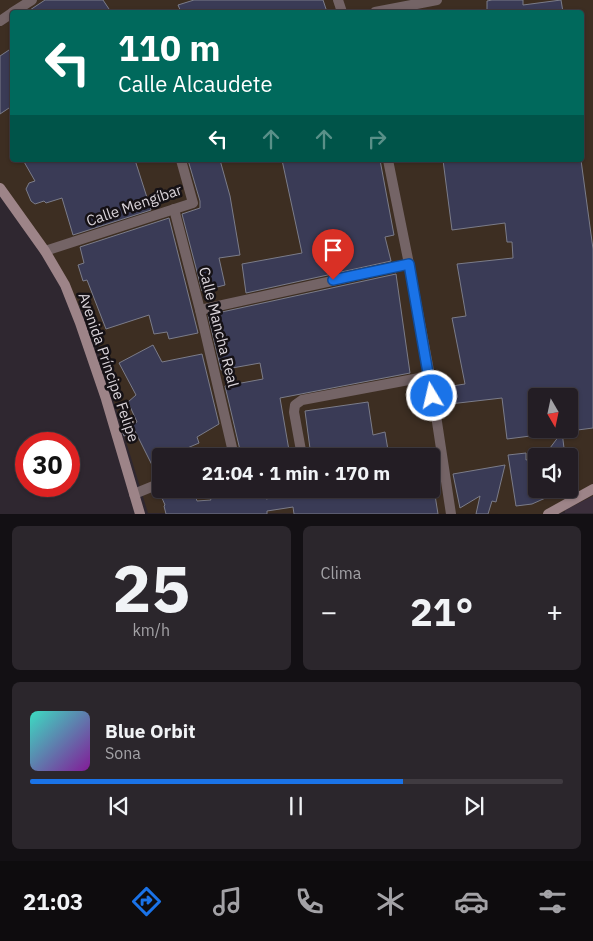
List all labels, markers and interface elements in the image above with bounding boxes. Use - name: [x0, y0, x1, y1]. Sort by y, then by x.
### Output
- text: 110 m: [118, 25, 221, 71]
- icon: left: [35, 30, 100, 95]
- text: Calle Alcaudete: [118, 69, 273, 98]
- icon: left: [204, 125, 232, 153]
- icon: ahead: [257, 125, 285, 153]
- icon: ahead: [310, 125, 338, 153]
- icon: right: [363, 125, 391, 153]
- street label: Calle Mengíbar: [84, 180, 185, 230]
- pin: [312, 229, 354, 280]
- icon: arrive: [319, 236, 347, 264]
- street label: Calle Mancha Real: [195, 265, 243, 389]
- street label: Avenida Príncipe Felipe: [74, 290, 144, 444]
- position arrow: [405, 369, 457, 421]
- north arrow: [528, 388, 578, 438]
- map controls: [528, 388, 578, 498]
- speed limit sign: 30: [15, 432, 80, 497]
- button: sound: [528, 448, 578, 498]
- text: 21:04 · 1 min · 170 m: [202, 461, 390, 485]
- text: 25: [112, 545, 190, 630]
- text: Clima: [321, 563, 361, 583]
- text: 21°: [410, 587, 473, 636]
- text: −: [321, 593, 337, 630]
- text: +: [546, 593, 563, 630]
- text: km/h: [132, 620, 170, 640]
- text: Blue Orbit: [105, 719, 195, 743]
- text: Sona: [105, 743, 141, 763]
- icon: previous: [105, 792, 133, 820]
- icon: pause: [282, 792, 310, 820]
- icon: next: [460, 792, 488, 820]
- icon: directions: [129, 884, 164, 919]
- icon: music: [210, 884, 245, 919]
- icon: phone: [292, 884, 327, 919]
- icon: climate: [373, 884, 408, 919]
- icon: car: [454, 884, 489, 919]
- icon: filters: [535, 884, 570, 919]
- text: 21:03: [23, 887, 83, 916]

